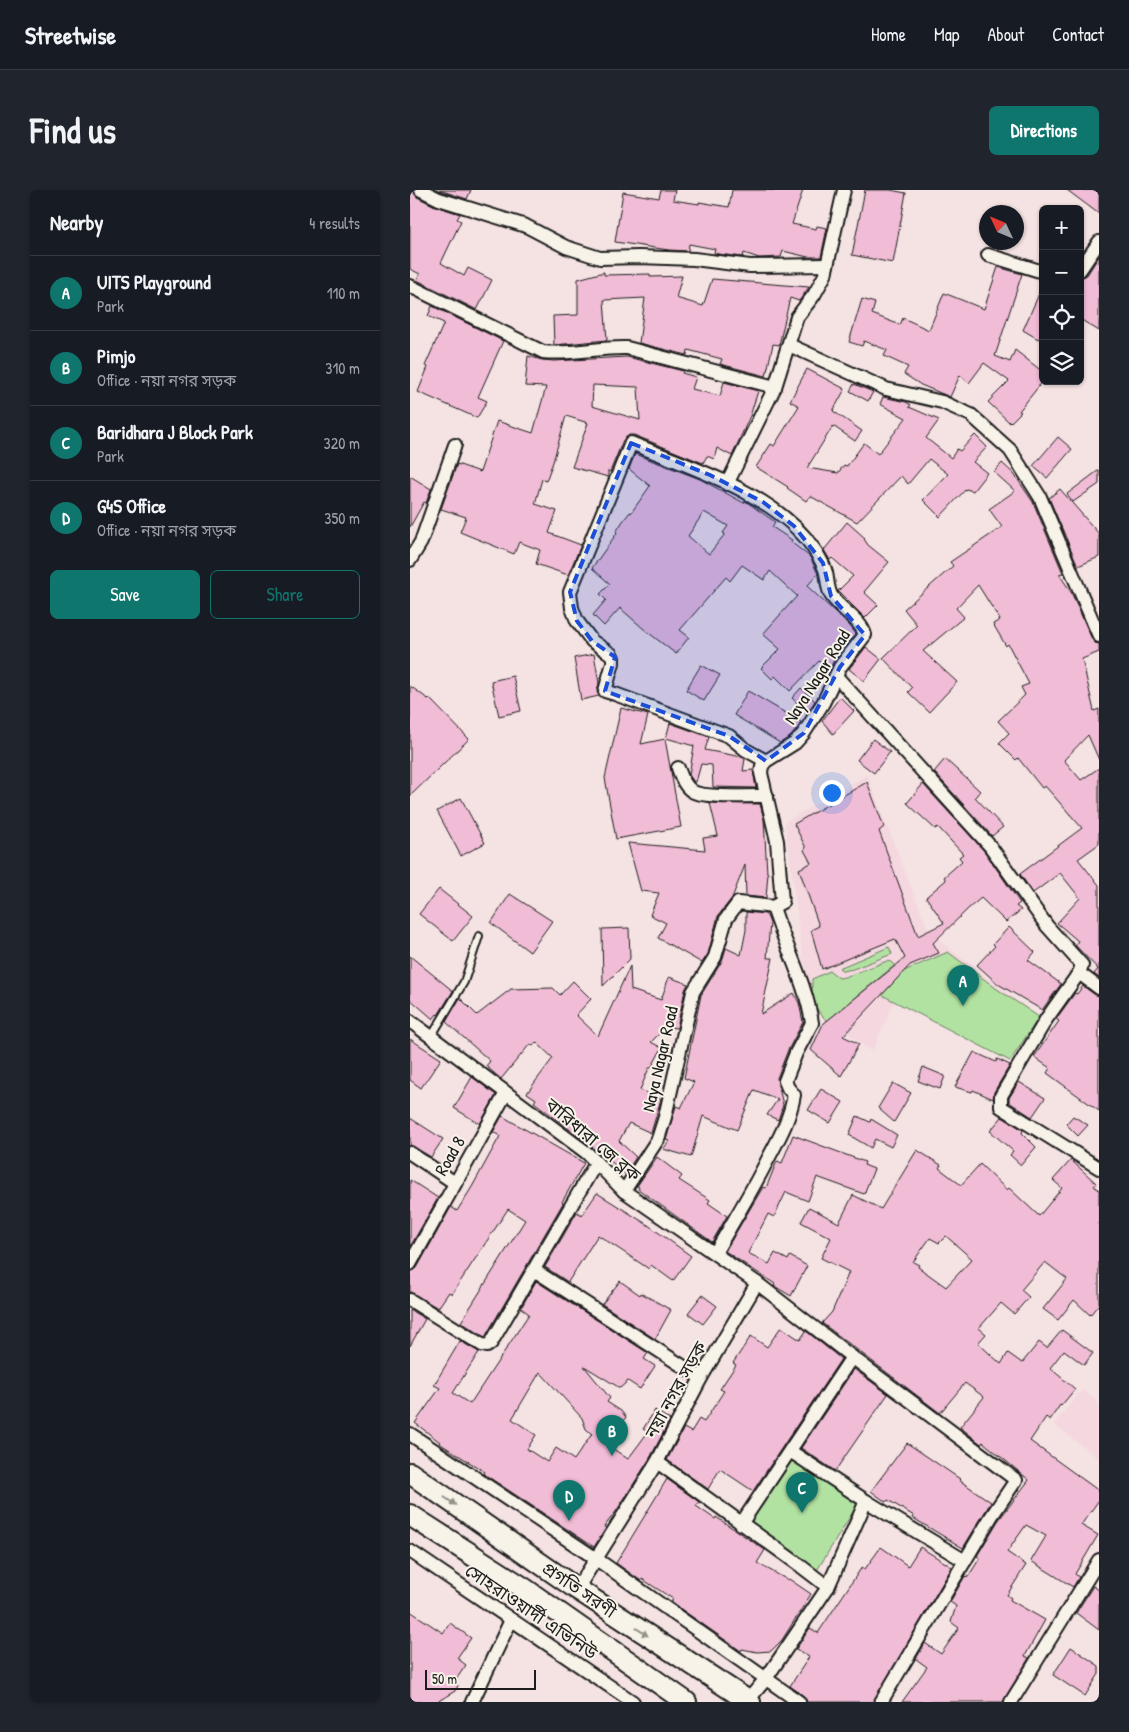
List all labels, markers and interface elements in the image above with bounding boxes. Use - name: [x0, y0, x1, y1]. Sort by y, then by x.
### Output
- text: Streetwise: [25, 19, 116, 51]
- text: Home: [871, 22, 906, 47]
- text: Map: [934, 22, 959, 47]
- text: About: [987, 22, 1024, 47]
- text: Contact: [1052, 22, 1104, 47]
- button: Directions: [989, 106, 1099, 155]
- text: Find us: [30, 107, 116, 154]
- north arrow: [979, 205, 1024, 250]
- map controls: [1039, 205, 1084, 385]
- button: +: [1039, 205, 1084, 250]
- text: Nearby: [50, 208, 103, 237]
- text: 4 results: [309, 212, 360, 234]
- button: −: [1039, 250, 1084, 295]
- text: UITS Playground: [97, 269, 211, 295]
- text: A: [62, 282, 70, 304]
- text: 110 m: [327, 282, 360, 304]
- text: Park: [97, 295, 124, 317]
- button: locate: [1039, 295, 1084, 340]
- button: layers: [1039, 340, 1084, 385]
- text: Pimjo: [97, 343, 135, 369]
- text: B: [62, 357, 70, 379]
- text: 310 m: [325, 357, 360, 379]
- text: Office · নয়া নগর সড়ক: [97, 369, 236, 391]
- text: Baridhara J Block Park: [97, 419, 253, 445]
- text: C: [62, 432, 70, 454]
- text: 320 m: [324, 432, 360, 454]
- text: Park: [97, 445, 124, 467]
- text: G4S Office: [97, 493, 166, 519]
- text: D: [62, 507, 70, 529]
- text: 350 m: [324, 507, 360, 529]
- text: Office · নয়া নগর সড়ক: [97, 519, 236, 541]
- button: Save: [50, 570, 200, 619]
- button: Share: [210, 570, 360, 619]
- street label: Naya Nagar Road: [777, 624, 856, 729]
- your location: [819, 780, 845, 806]
- pin: A: [947, 965, 979, 1006]
- street label: Naya Nagar Road: [635, 1004, 684, 1114]
- street label: বারিধারা জে ব্লক: [540, 1092, 647, 1187]
- street label: Road 8: [428, 1131, 471, 1180]
- street label: নয়া নগর সড়ক: [638, 1337, 713, 1443]
- pin: B: [596, 1415, 628, 1456]
- pin: C: [786, 1472, 818, 1513]
- pin: D: [553, 1480, 585, 1521]
- one-way arrow: [443, 1496, 457, 1506]
- street label: প্রগতি সরণী: [537, 1555, 622, 1624]
- street label: সোহরাওয়ার্দী এভিনিউ: [460, 1558, 603, 1665]
- one-way arrow: [636, 1627, 649, 1637]
- scale bar: [425, 1667, 536, 1690]
- text: 50 m: [432, 1669, 457, 1688]

